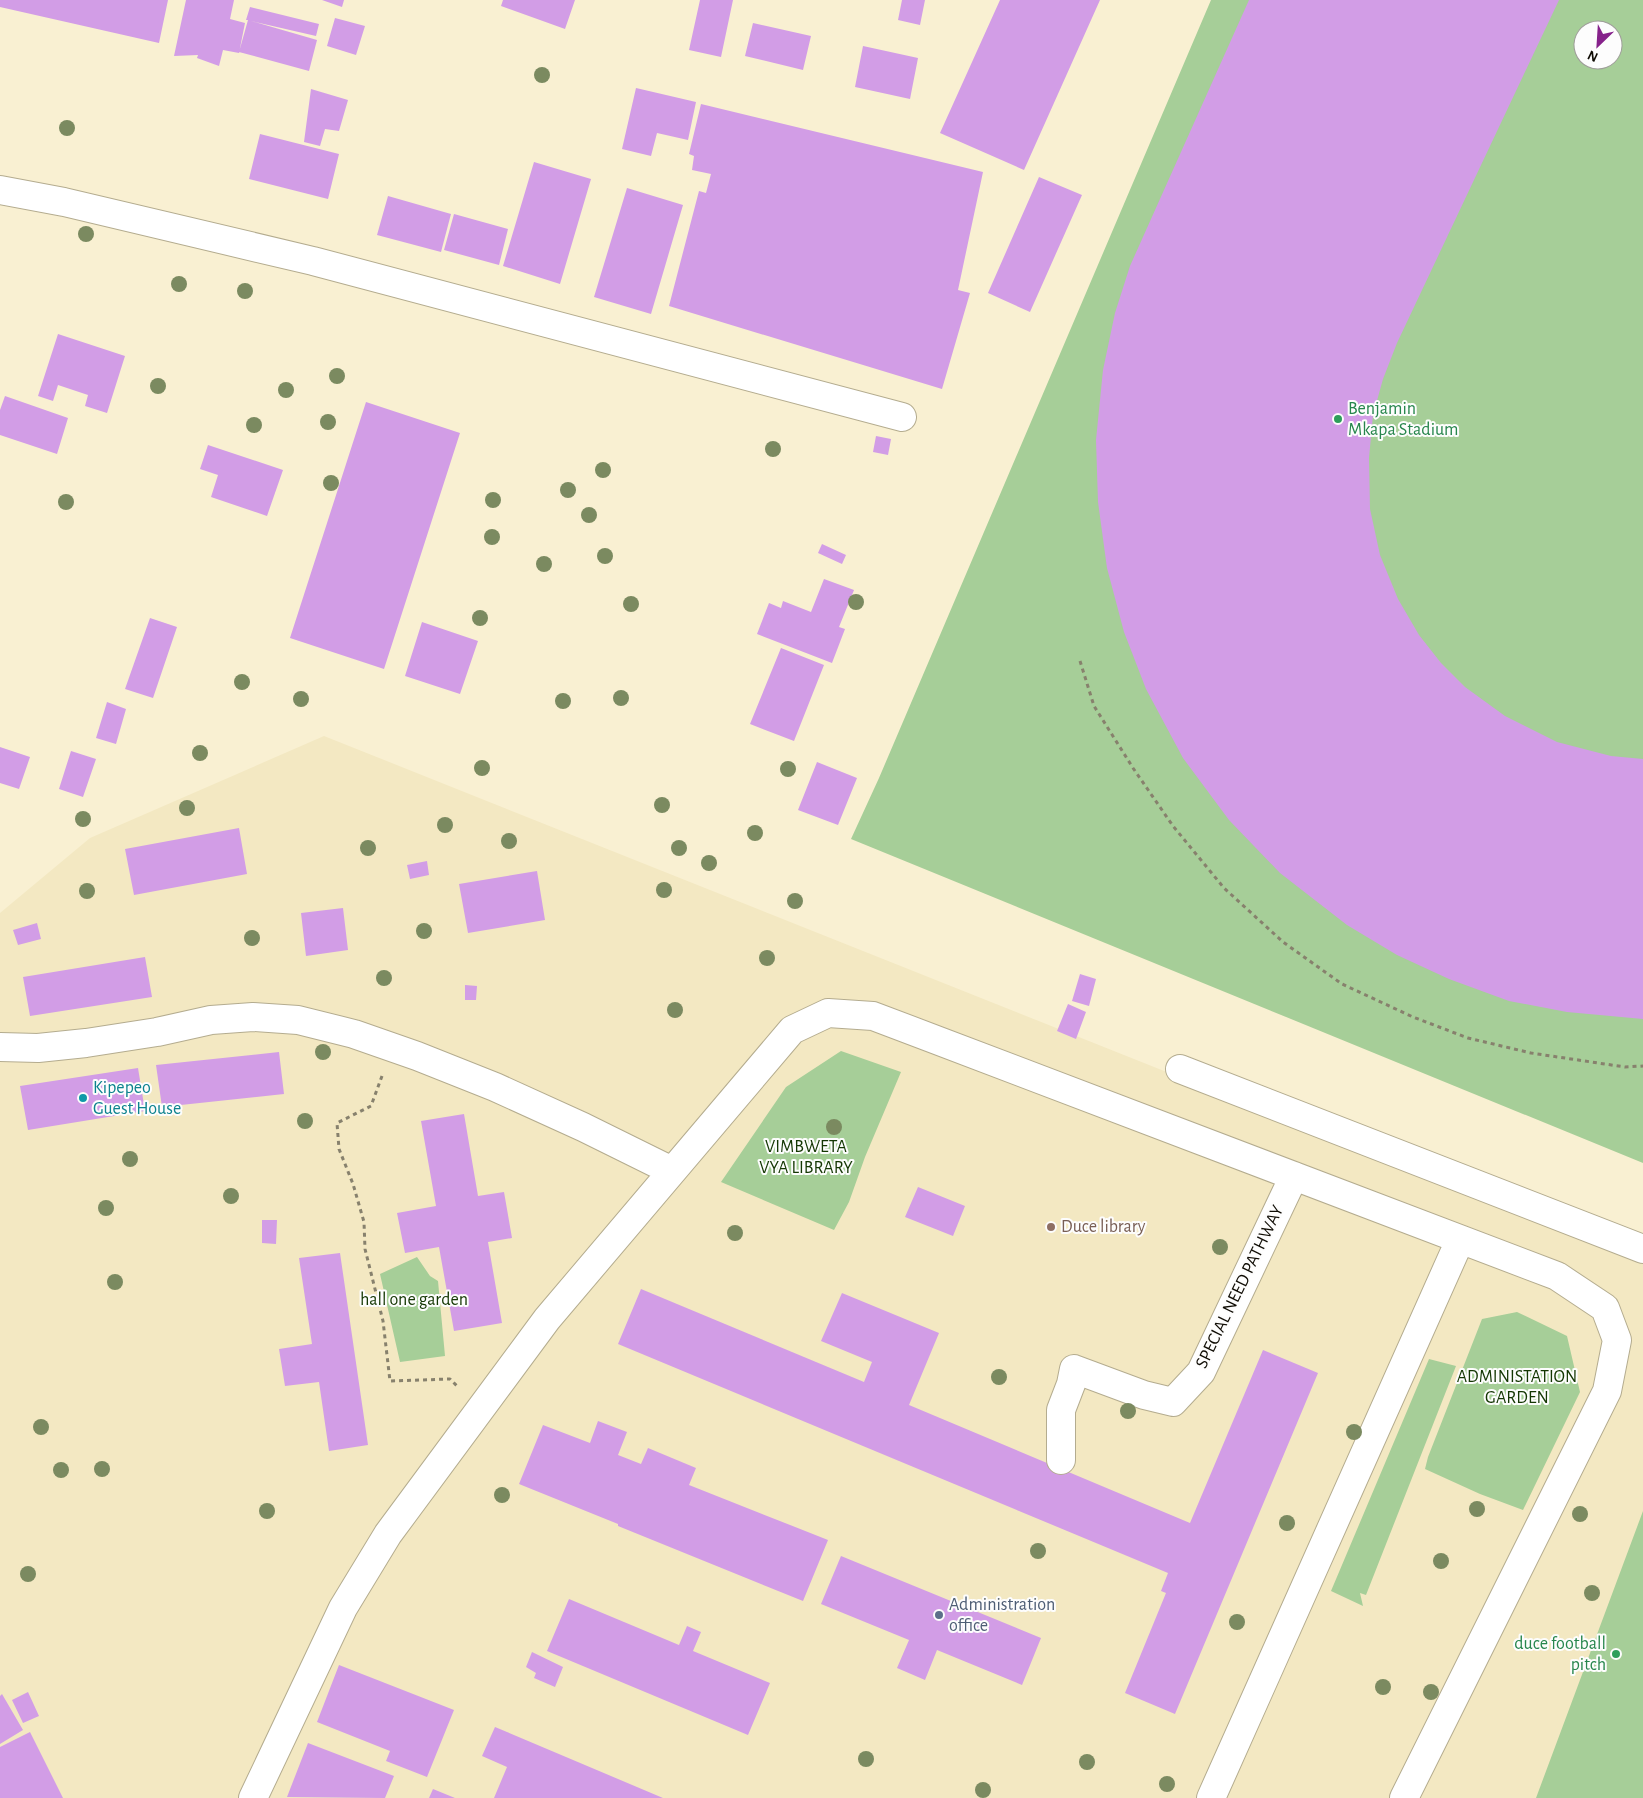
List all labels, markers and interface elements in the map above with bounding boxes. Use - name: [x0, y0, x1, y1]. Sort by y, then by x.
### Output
- north arrow: [1573, 20, 1623, 70]
- text: N: [1586, 47, 1600, 64]
- place label: Benjamin Mkapa Stadium: [1348, 400, 1458, 439]
- marker: Benjamin Mkapa Stadium: [1332, 413, 1344, 425]
- place label: Kipepeo Guest House: [93, 1079, 181, 1118]
- marker: Kipepeo Guest House: [77, 1092, 89, 1104]
- park label: VIMBWETA VYA LIBRARY: [759, 1138, 853, 1177]
- street label: SPECIAL NEED PATHWAY: [1193, 1202, 1288, 1371]
- place label: Duce library: [1061, 1218, 1146, 1236]
- marker: Duce library: [1045, 1221, 1057, 1233]
- park label: hall one garden: [360, 1291, 468, 1309]
- park label: ADMINISTATION GARDEN: [1457, 1368, 1577, 1407]
- place label: Administration office: [949, 1596, 1055, 1635]
- marker: Administration office: [933, 1609, 945, 1621]
- place label: duce football pitch: [1514, 1635, 1606, 1674]
- marker: duce football pitch: [1610, 1648, 1622, 1660]

